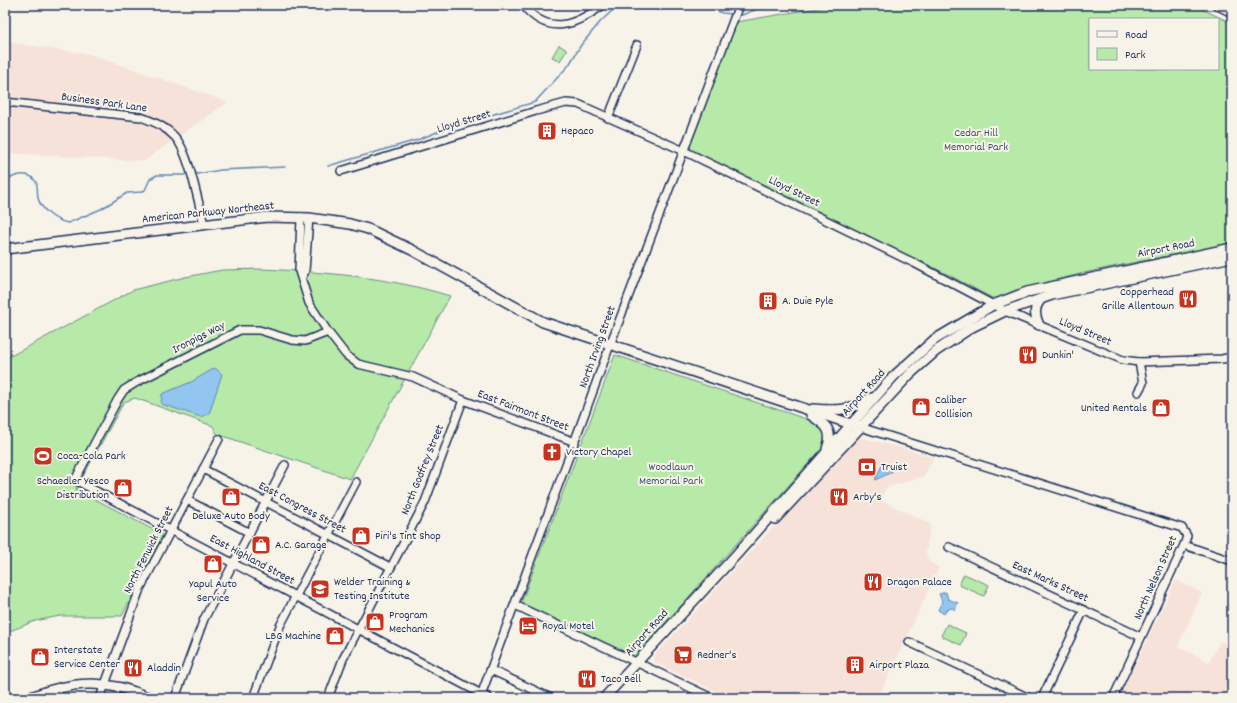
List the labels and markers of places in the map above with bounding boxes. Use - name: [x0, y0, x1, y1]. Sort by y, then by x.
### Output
- building icon: Hepaco: [536, 120, 558, 142]
- place label: Hepaco: [561, 123, 594, 140]
- place label: Copperhead Grille Allentown: [1101, 284, 1174, 315]
- restaurant icon: Copperhead Grille Allentown: [1177, 288, 1199, 310]
- building icon: A. Duie Pyle: [757, 290, 779, 312]
- place label: A. Duie Pyle: [782, 293, 833, 310]
- restaurant icon: Dunkin': [1017, 344, 1039, 366]
- place label: Dunkin': [1042, 347, 1074, 364]
- place label: Caliber Collision: [935, 392, 973, 423]
- shop icon: Caliber Collision: [910, 396, 932, 418]
- shop icon: United Rentals: [1150, 397, 1172, 419]
- place label: United Rentals: [1081, 400, 1147, 417]
- church icon: Victory Chapel: [541, 441, 563, 463]
- place label: Victory Chapel: [566, 444, 631, 461]
- sports icon: Coca-Cola Park: [32, 445, 54, 467]
- place label: Coca-Cola Park: [57, 448, 126, 465]
- bank icon: Truist: [856, 456, 878, 478]
- place label: Truist: [881, 459, 908, 476]
- place label: Schaedler Yesco Distribution: [37, 473, 109, 504]
- shop icon: Schaedler Yesco Distribution: [112, 477, 134, 499]
- shop icon: Deluxe Auto Body: [220, 486, 242, 508]
- restaurant icon: Arby's: [828, 486, 850, 508]
- place label: Arby's: [853, 489, 881, 506]
- place label: Deluxe Auto Body: [192, 508, 271, 525]
- shop icon: Piri's Tint Shop: [350, 525, 372, 547]
- place label: Piri's Tint Shop: [375, 528, 441, 545]
- shop icon: A.C. Garage: [250, 534, 272, 556]
- place label: A.C. Garage: [275, 537, 327, 554]
- shop icon: Yapul Auto Service: [202, 553, 224, 575]
- restaurant icon: Dragon Palace: [862, 571, 884, 593]
- place label: Welder Training & Testing Institute: [334, 574, 411, 605]
- place label: Dragon Palace: [887, 574, 952, 591]
- place label: Yapul Auto Service: [189, 576, 237, 607]
- school or university icon: Welder Training & Testing Institute: [309, 578, 331, 600]
- place label: Program Mechanics: [389, 607, 435, 638]
- shop icon: Program Mechanics: [364, 611, 386, 633]
- hotel icon: Royal Motel: [517, 615, 539, 637]
- place label: Royal Motel: [542, 618, 594, 635]
- shop icon: LBG Machine: [324, 625, 346, 647]
- place label: LBG Machine: [266, 628, 321, 645]
- place label: Interstate Service Center: [54, 642, 121, 673]
- supermarket icon: Redner's: [672, 644, 694, 666]
- shop icon: Interstate Service Center: [29, 646, 51, 668]
- place label: Redner's: [697, 647, 736, 664]
- building icon: Airport Plaza: [844, 654, 866, 676]
- restaurant icon: Aladdin: [122, 657, 144, 679]
- place label: Airport Plaza: [869, 657, 929, 674]
- place label: Aladdin: [147, 660, 181, 677]
- restaurant icon: Taco Bell: [576, 668, 598, 690]
- place label: Taco Bell: [601, 671, 641, 688]

